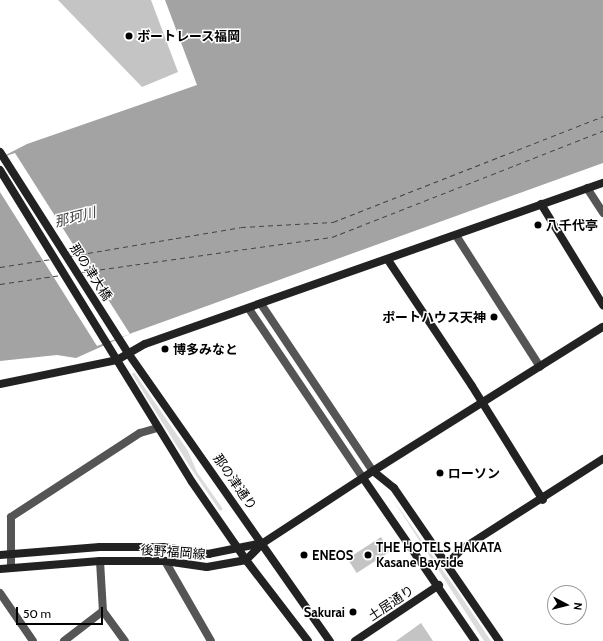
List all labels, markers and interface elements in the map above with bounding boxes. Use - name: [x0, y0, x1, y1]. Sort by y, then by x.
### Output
- place label: ボートレース福岡: [137, 28, 241, 44]
- marker: ボートレース福岡: [124, 31, 134, 41]
- water label: 那珂川: [53, 204, 97, 230]
- place label: 八千代亭: [546, 217, 598, 233]
- marker: 八千代亭: [533, 220, 543, 230]
- street label: 那の津大橋: [67, 240, 115, 304]
- place label: ポートハウス天神: [382, 309, 486, 325]
- marker: ポートハウス天神: [489, 312, 499, 322]
- place label: 博多みなと: [173, 341, 238, 357]
- marker: 博多みなと: [160, 344, 170, 354]
- street label: 那の津通り: [210, 451, 260, 513]
- place label: ローソン: [448, 465, 500, 481]
- marker: ローソン: [435, 468, 445, 478]
- place label: THE HOTELS HAKATA Kasane Bayside: [376, 540, 502, 571]
- street label: 後野福岡線: [140, 542, 206, 562]
- place label: ENEOS: [312, 547, 353, 563]
- marker: ENEOS: [299, 550, 309, 560]
- marker: THE HOTELS HAKATA Kasane Bayside: [363, 550, 373, 560]
- street label: 土居通り: [365, 582, 417, 624]
- north arrow: [547, 585, 587, 625]
- scale bar: [18, 599, 105, 625]
- text: N: [570, 602, 585, 611]
- place label: Sakurai: [304, 604, 345, 620]
- text: 50 m: [23, 606, 51, 621]
- marker: Sakurai: [348, 607, 358, 617]

